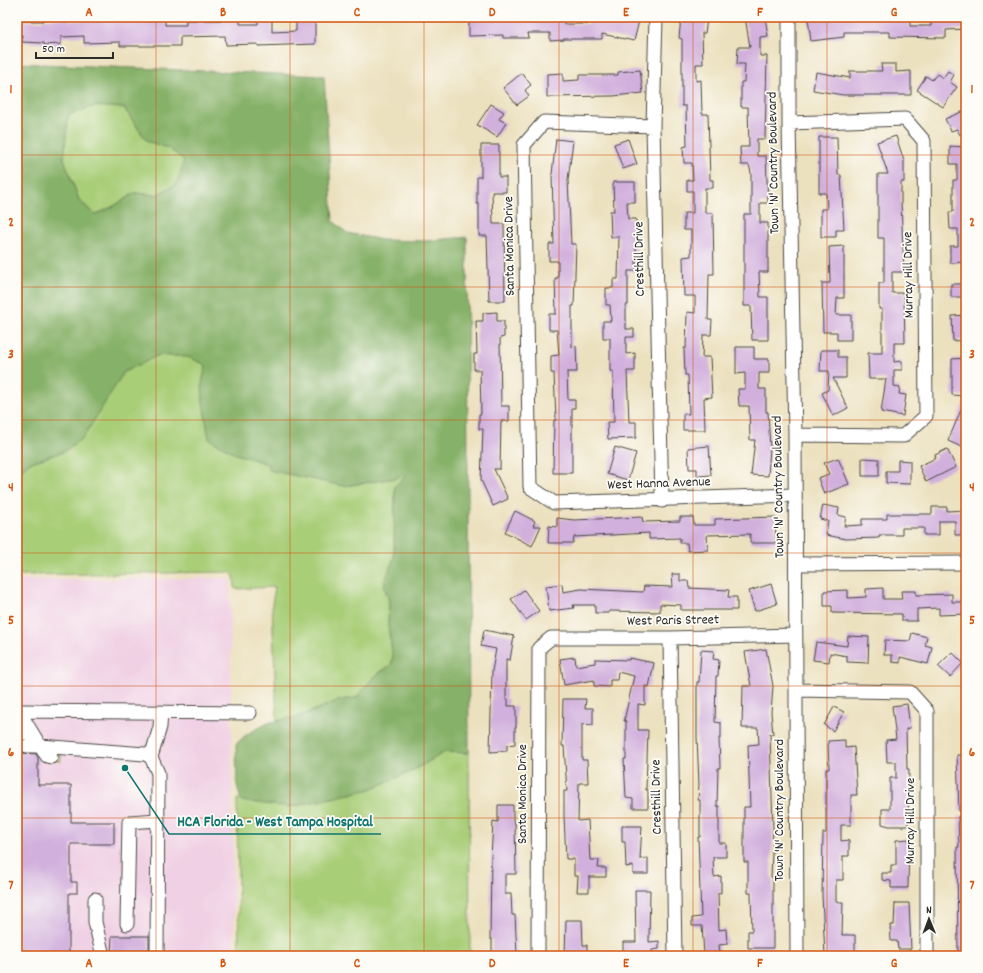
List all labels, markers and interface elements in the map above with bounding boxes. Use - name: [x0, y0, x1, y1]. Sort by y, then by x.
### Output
- text: A: [85, 4, 93, 23]
- text: B: [220, 4, 226, 23]
- text: C: [354, 4, 361, 23]
- text: D: [489, 4, 496, 23]
- text: E: [623, 4, 630, 23]
- text: F: [757, 4, 763, 23]
- text: G: [891, 4, 898, 23]
- scale bar: [36, 34, 113, 60]
- text: 50 m: [42, 41, 65, 58]
- text: 1: [10, 81, 13, 100]
- text: 1: [971, 81, 974, 100]
- street label: Town 'N' Country Boulevard: [763, 92, 785, 234]
- street label: Santa Monica Drive: [499, 196, 521, 296]
- text: 2: [8, 214, 14, 233]
- text: 2: [969, 214, 975, 233]
- street label: Cresthill Drive: [629, 221, 651, 297]
- street label: Murray Hill Drive: [898, 232, 920, 318]
- text: 3: [8, 346, 14, 365]
- text: 3: [969, 346, 975, 365]
- street label: Town 'N' Country Boulevard: [768, 416, 790, 558]
- street label: West Hanna Avenue: [607, 472, 711, 496]
- text: 4: [8, 479, 14, 498]
- text: 4: [969, 479, 975, 498]
- street label: West Paris Street: [627, 610, 719, 632]
- text: 5: [8, 612, 14, 631]
- text: 5: [969, 612, 975, 631]
- street label: Town 'N' Country Boulevard: [770, 739, 790, 881]
- text: 6: [8, 744, 15, 763]
- street label: Santa Monica Drive: [513, 744, 533, 844]
- text: 6: [969, 744, 976, 763]
- street label: Cresthill Drive: [646, 759, 668, 835]
- street label: Murray Hill Drive: [901, 778, 921, 864]
- callout: HCA Florida - West Tampa Hospital: [169, 807, 381, 834]
- text: HCA Florida - West Tampa Hospital: [177, 812, 373, 834]
- text: 7: [9, 877, 14, 896]
- text: 7: [970, 877, 975, 896]
- north arrow: [909, 899, 949, 939]
- text: N: [926, 903, 932, 919]
- text: A: [85, 955, 93, 973]
- text: B: [220, 955, 226, 973]
- text: C: [354, 955, 361, 973]
- text: D: [489, 955, 496, 973]
- text: E: [623, 955, 630, 973]
- text: F: [757, 955, 763, 973]
- text: G: [891, 955, 898, 973]

